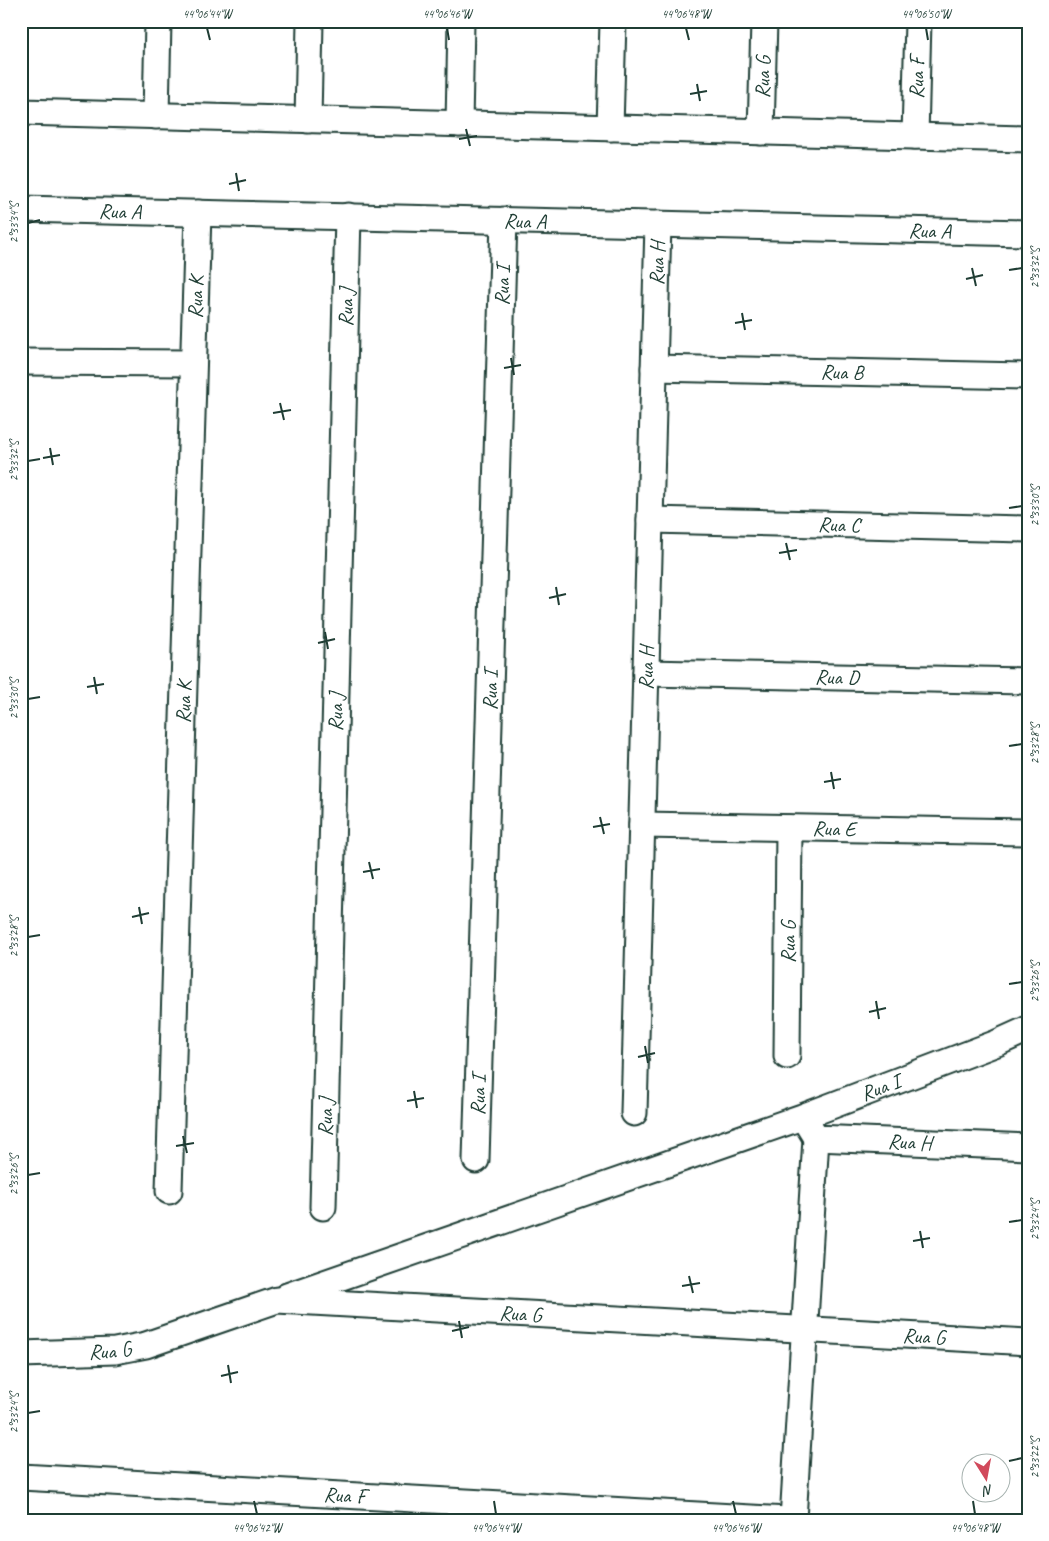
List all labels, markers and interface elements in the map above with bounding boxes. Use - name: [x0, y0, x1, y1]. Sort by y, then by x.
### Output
- text: 44°06'44"W: [183, 6, 234, 22]
- text: 44°06'46"W: [423, 6, 474, 22]
- text: 44°06'48"W: [662, 6, 713, 22]
- text: 44°06'50"W: [902, 6, 953, 22]
- street label: Rua F: [903, 52, 930, 99]
- street label: Rua G: [749, 53, 776, 99]
- street label: Rua A: [98, 198, 143, 225]
- text: 2°33'34"S: [6, 201, 22, 243]
- street label: Rua A: [503, 208, 548, 235]
- street label: Rua A: [908, 217, 953, 244]
- street label: Rua H: [643, 238, 671, 286]
- text: 2°33'32"S: [1027, 246, 1043, 288]
- street label: Rua I: [488, 260, 516, 306]
- street label: Rua K: [182, 272, 209, 319]
- street label: Rua J: [332, 284, 359, 327]
- street label: Rua B: [820, 359, 866, 386]
- text: 2°33'32"S: [6, 439, 22, 481]
- text: 2°33'30"S: [1027, 484, 1043, 526]
- street label: Rua C: [818, 511, 863, 538]
- street label: Rua H: [632, 643, 660, 690]
- street label: Rua D: [815, 664, 861, 690]
- street label: Rua I: [476, 665, 504, 711]
- text: 2°33'30"S: [6, 677, 22, 719]
- street label: Rua K: [170, 677, 197, 724]
- street label: Rua J: [322, 689, 349, 732]
- text: 2°33'28"S: [1027, 722, 1043, 764]
- street label: Rua E: [812, 815, 859, 842]
- text: 2°33'28"S: [6, 915, 22, 957]
- street label: Rua G: [775, 918, 801, 963]
- text: 2°33'26"S: [1027, 960, 1043, 1002]
- street label: Rua I: [857, 1066, 908, 1107]
- street label: Rua I: [464, 1070, 492, 1116]
- street label: Rua J: [312, 1094, 339, 1137]
- street label: Rua H: [887, 1128, 935, 1156]
- text: 2°33'26"S: [6, 1153, 22, 1195]
- text: 2°33'24"S: [1027, 1198, 1043, 1240]
- street label: Rua G: [499, 1299, 545, 1328]
- street label: Rua G: [902, 1322, 948, 1350]
- street label: Rua G: [88, 1335, 136, 1365]
- text: 2°33'24"S: [6, 1391, 22, 1433]
- text: 2°33'22"S: [1027, 1436, 1043, 1478]
- north arrow: [962, 1454, 1012, 1504]
- street label: Rua F: [323, 1481, 371, 1510]
- text: N: [980, 1481, 994, 1500]
- text: 44°06'42"W: [233, 1520, 284, 1536]
- text: 44°06'44"W: [472, 1520, 523, 1536]
- text: 44°06'46"W: [712, 1520, 763, 1536]
- text: 44°06'48"W: [951, 1520, 1002, 1536]

